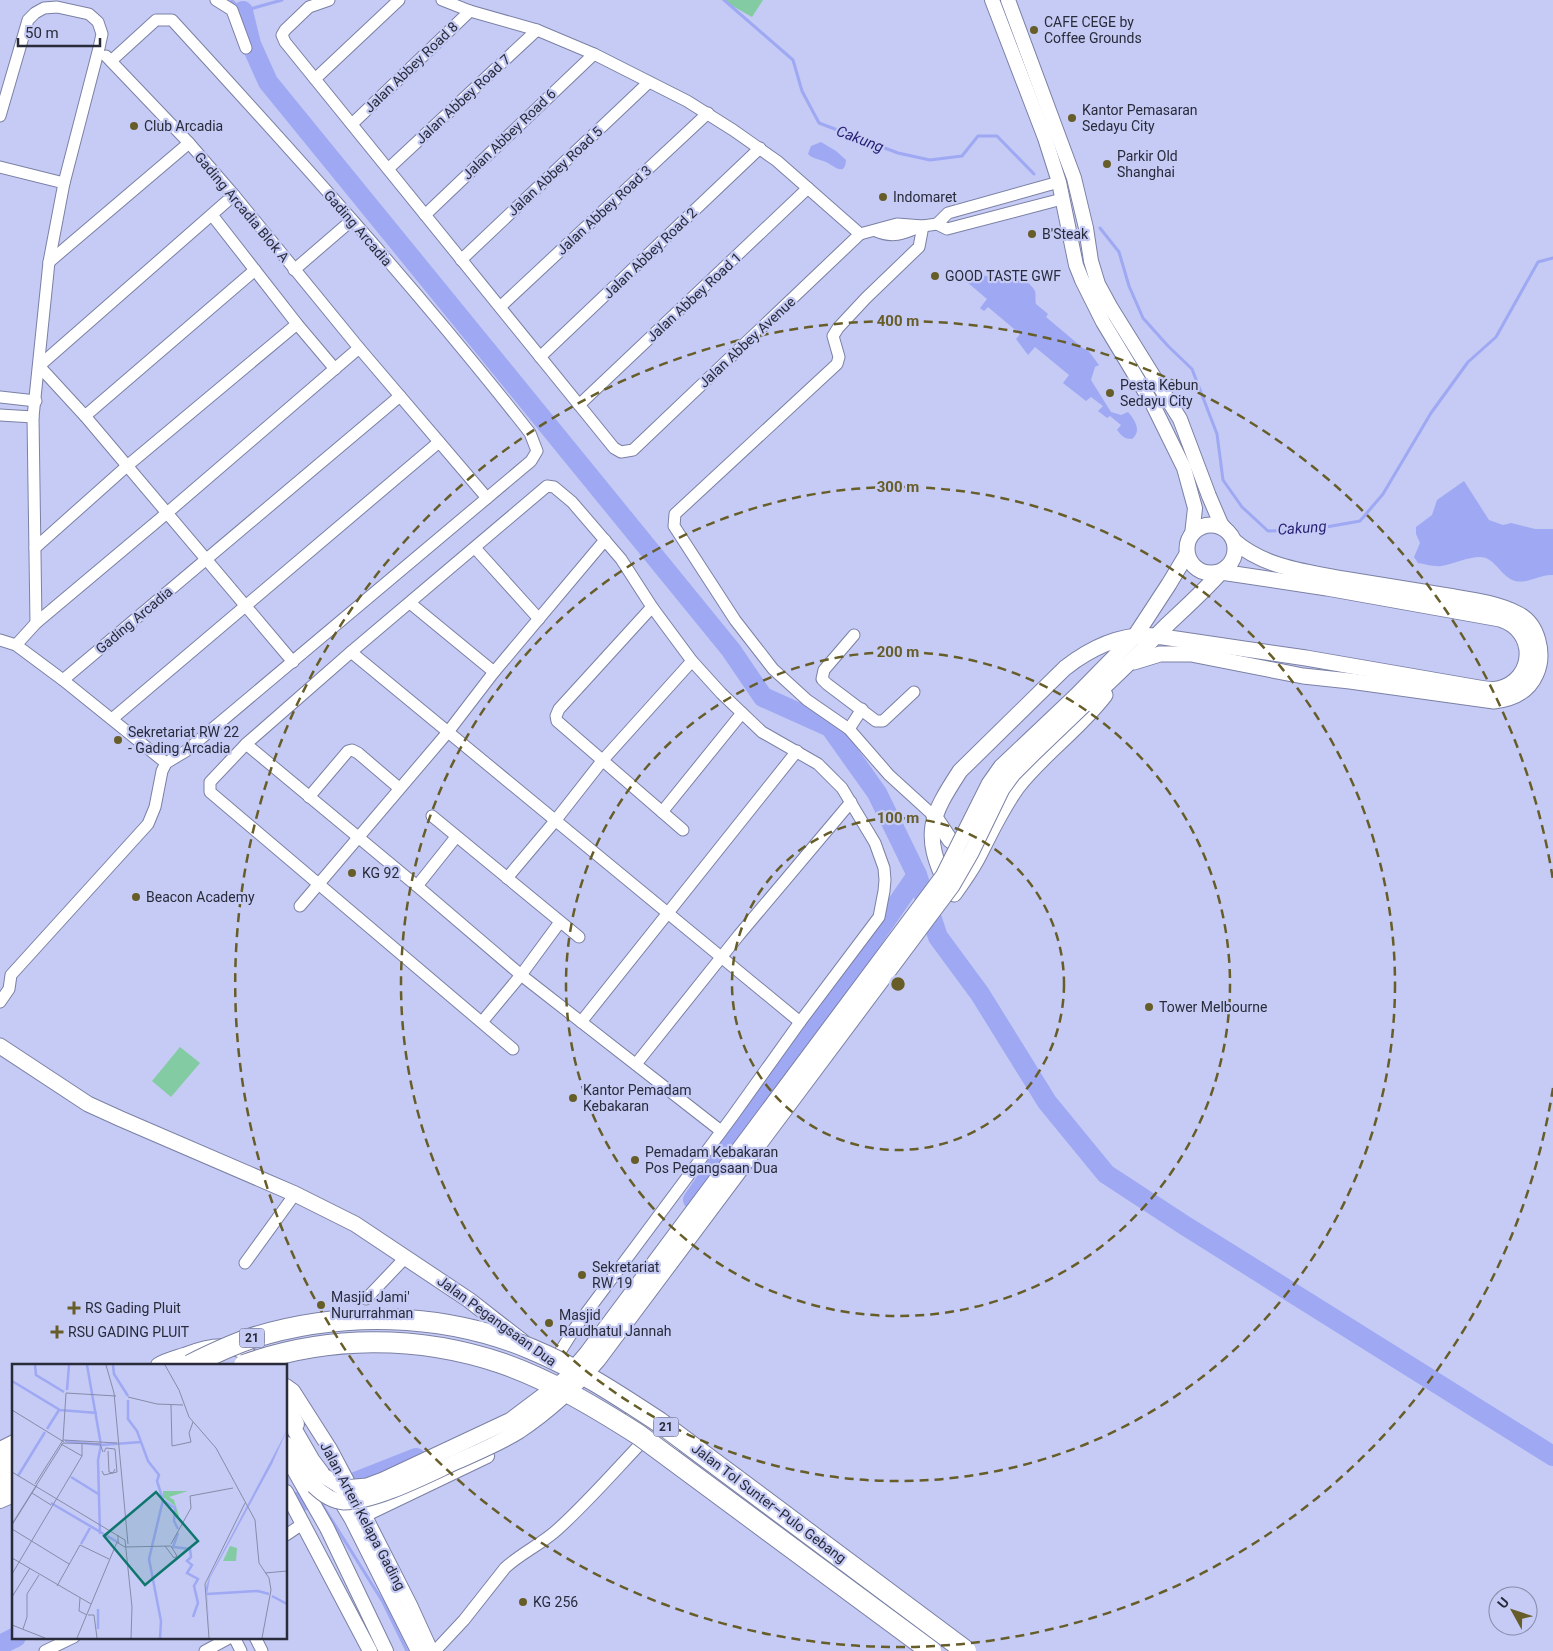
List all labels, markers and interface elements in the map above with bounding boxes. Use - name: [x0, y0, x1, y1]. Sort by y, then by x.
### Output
- place label: CAFE CEGE by Coffee Grounds: [1044, 14, 1142, 46]
- scale bar: [18, 15, 100, 47]
- street label: Jalan Abbey Road 8: [361, 18, 461, 116]
- text: 50 m: [25, 24, 59, 42]
- marker: CAFE CEGE by Coffee Grounds: [1028, 24, 1040, 36]
- street label: Jalan Abbey Road 7: [412, 51, 514, 147]
- street label: Jalan Abbey Road 6: [459, 85, 559, 183]
- place label: Kantor Pemasaran Sedayu City: [1082, 102, 1198, 134]
- marker: Kantor Pemasaran Sedayu City: [1066, 112, 1078, 124]
- place label: Club Arcadia: [144, 118, 223, 134]
- marker: Club Arcadia: [128, 120, 140, 132]
- water label: Cakung: [834, 122, 886, 156]
- street label: Jalan Abbey Road 5: [504, 123, 606, 219]
- place label: Parkir Old Shanghai: [1117, 148, 1178, 180]
- street label: Gading Arcadia Blok A: [191, 149, 293, 265]
- marker: Parkir Old Shanghai: [1101, 158, 1113, 170]
- street label: Jalan Abbey Road 3: [553, 162, 655, 258]
- street label: Gading Arcadia: [321, 187, 395, 269]
- place label: Indomaret: [893, 189, 957, 205]
- marker: Indomaret: [877, 191, 889, 203]
- street label: Jalan Abbey Road 2: [600, 204, 700, 302]
- place label: B'Steak: [1042, 226, 1089, 242]
- marker: B'Steak: [1026, 228, 1038, 240]
- street label: Jalan Abbey Road 1: [643, 249, 745, 345]
- place label: GOOD TASTE GWF: [945, 268, 1061, 284]
- marker: GOOD TASTE GWF: [929, 270, 941, 282]
- street label: Jalan Abbey Avenue: [696, 293, 798, 391]
- text: 400 m: [877, 312, 919, 330]
- place label: Pesta Kebun Sedayu City: [1120, 377, 1198, 409]
- marker: Pesta Kebun Sedayu City: [1104, 387, 1116, 399]
- text: 300 m: [877, 478, 919, 496]
- water label: Cakung: [1277, 517, 1327, 539]
- street label: Gading Arcadia: [92, 583, 176, 657]
- text: 200 m: [877, 643, 919, 661]
- place label: Sekretariat RW 22 - Gading Arcadia: [128, 724, 239, 756]
- marker: Sekretariat RW 22 - Gading Arcadia: [112, 734, 124, 746]
- text: 100 m: [877, 809, 919, 827]
- place label: KG 92: [362, 865, 399, 881]
- marker: KG 92: [346, 867, 358, 879]
- place label: Beacon Academy: [146, 889, 255, 905]
- marker: Beacon Academy: [130, 891, 142, 903]
- centre of rings: [889, 975, 907, 993]
- place label: Tower Melbourne: [1159, 999, 1267, 1015]
- marker: Tower Melbourne: [1143, 1001, 1155, 1013]
- place label: Kantor Pemadam Kebakaran: [583, 1082, 692, 1114]
- marker: Kantor Pemadam Kebakaran: [567, 1092, 579, 1104]
- place label: Pemadam Kebakaran Pos Pegangsaan Dua: [645, 1144, 778, 1176]
- marker: Pemadam Kebakaran Pos Pegangsaan Dua: [629, 1154, 641, 1166]
- place label: Sekretariat RW 19: [592, 1259, 660, 1291]
- marker: Sekretariat RW 19: [576, 1269, 588, 1281]
- street label: Jalan Pegangsaan Dua: [434, 1273, 560, 1369]
- place label: Masjid Jami' Nururrahman: [331, 1289, 413, 1321]
- marker: Masjid Jami' Nururrahman: [315, 1299, 327, 1311]
- place label: RS Gading Pluit: [85, 1300, 181, 1316]
- marker: RS Gading Pluit: [67, 1301, 81, 1315]
- place label: Masjid Raudhatul Jannah: [559, 1307, 672, 1339]
- marker: Masjid Raudhatul Jannah: [543, 1317, 555, 1329]
- place label: RSU GADING PLUIT: [68, 1324, 190, 1340]
- marker: RSU GADING PLUIT: [50, 1325, 64, 1339]
- road number: 21: [240, 1329, 264, 1348]
- inset map: [12, 1364, 288, 1638]
- road number: 21: [654, 1418, 678, 1436]
- street label: Jalan Arteri Kelapa Gading: [317, 1439, 409, 1593]
- street label: Jalan Tol Sunter–Pulo Gebang: [689, 1440, 849, 1566]
- north arrow: [1488, 1586, 1538, 1636]
- place label: KG 256: [533, 1594, 578, 1610]
- text: U: [1494, 1594, 1512, 1611]
- marker: KG 256: [517, 1596, 529, 1608]

